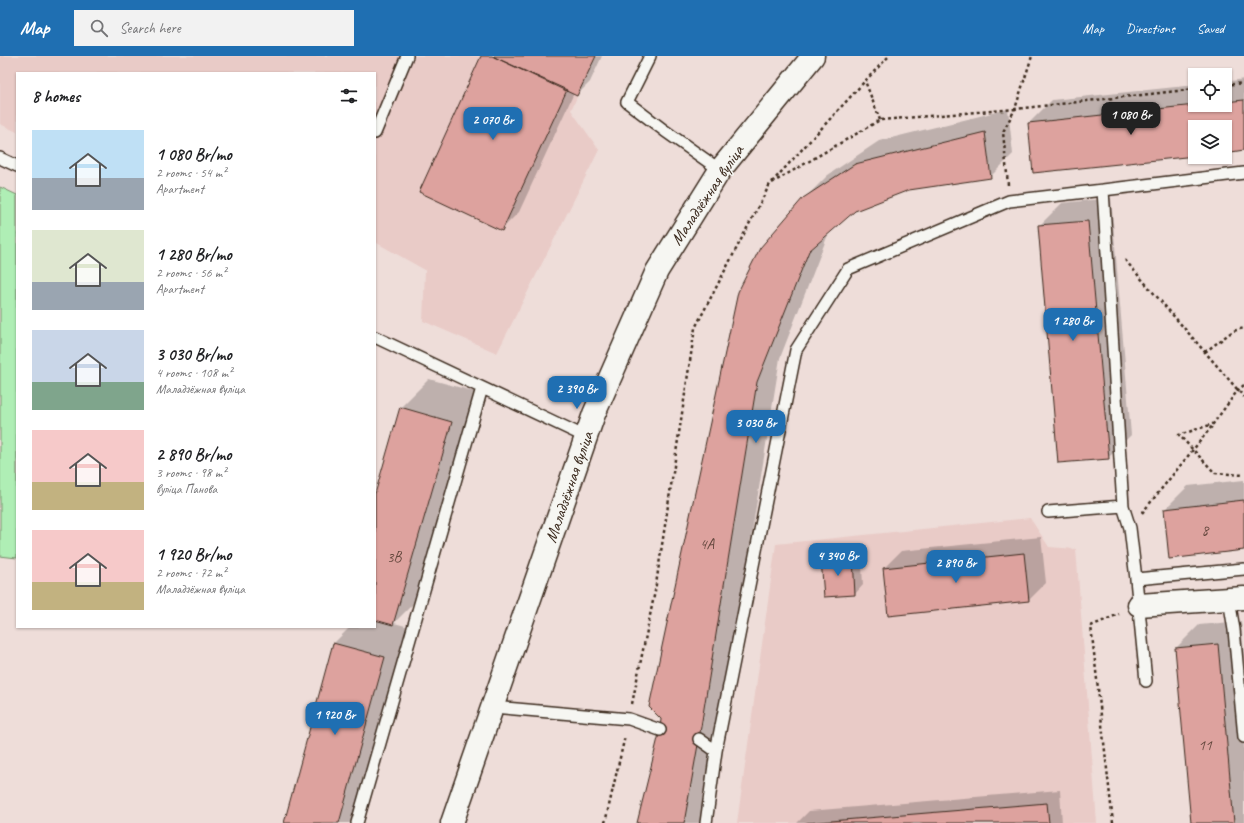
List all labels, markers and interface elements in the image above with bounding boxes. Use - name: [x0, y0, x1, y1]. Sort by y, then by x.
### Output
- search box: [74, 10, 354, 46]
- text: Map: [20, 16, 50, 40]
- icon: search: [88, 17, 110, 39]
- text: Search here: [120, 19, 181, 38]
- text: Map: [1083, 20, 1104, 37]
- text: Directions: [1126, 20, 1175, 37]
- text: Saved: [1197, 20, 1224, 37]
- map controls: [1188, 68, 1232, 164]
- button: locate: [1188, 68, 1232, 112]
- icon: filters: [338, 85, 360, 107]
- text: 8 homes: [32, 86, 80, 107]
- pin: 1 080 Br: [1090, 102, 1172, 136]
- pin: 2 070 Br: [452, 107, 534, 141]
- text: 1 080 Br: [1110, 107, 1152, 123]
- text: 2 070 Br: [472, 112, 514, 128]
- button: layers: [1188, 120, 1232, 164]
- street label: Маладзёжная вуліца: [666, 140, 749, 249]
- text: 1 080 Br/mo: [156, 144, 232, 165]
- icon: home: [64, 146, 112, 194]
- text: 2 rooms · 54 m²: [156, 165, 226, 181]
- text: Apartment: [156, 181, 204, 197]
- text: 1 280 Br/mo: [156, 244, 232, 265]
- icon: home: [64, 246, 112, 294]
- text: 2 rooms · 56 m²: [156, 265, 226, 281]
- text: Apartment: [156, 281, 204, 297]
- pin: 1 280 Br: [1032, 308, 1114, 342]
- text: 1 280 Br: [1052, 313, 1094, 329]
- text: 3 030 Br/mo: [156, 344, 232, 365]
- icon: home: [64, 346, 112, 394]
- text: 4 rooms · 108 m²: [156, 365, 232, 381]
- pin: 2 390 Br: [536, 376, 618, 410]
- text: Маладзёжная вуліца: [156, 381, 245, 397]
- text: 2 390 Br: [556, 381, 598, 397]
- pin: 3 030 Br: [715, 410, 797, 444]
- text: 3 030 Br: [735, 415, 777, 431]
- street label: Маладзёжная вуліца: [540, 427, 598, 545]
- text: 2 890 Br/mo: [156, 444, 231, 465]
- icon: home: [64, 446, 112, 494]
- text: 3 rooms · 98 m²: [156, 465, 226, 481]
- text: вуліца Панова: [156, 481, 217, 497]
- house number: 8: [1202, 521, 1210, 540]
- house number: 4А: [700, 535, 716, 554]
- pin: 4 340 Br: [797, 543, 879, 577]
- text: 1 920 Br/mo: [156, 544, 231, 565]
- icon: home: [64, 546, 112, 594]
- house number: 3В: [387, 548, 403, 567]
- text: 4 340 Br: [817, 548, 859, 564]
- pin: 2 890 Br: [915, 550, 997, 584]
- text: 2 890 Br: [935, 555, 977, 571]
- text: 2 rooms · 72 m²: [156, 565, 226, 581]
- text: Маладзёжная вуліца: [156, 581, 245, 597]
- pin: 1 920 Br: [294, 702, 376, 736]
- text: 1 920 Br: [314, 707, 356, 723]
- house number: 11: [1198, 736, 1213, 755]

